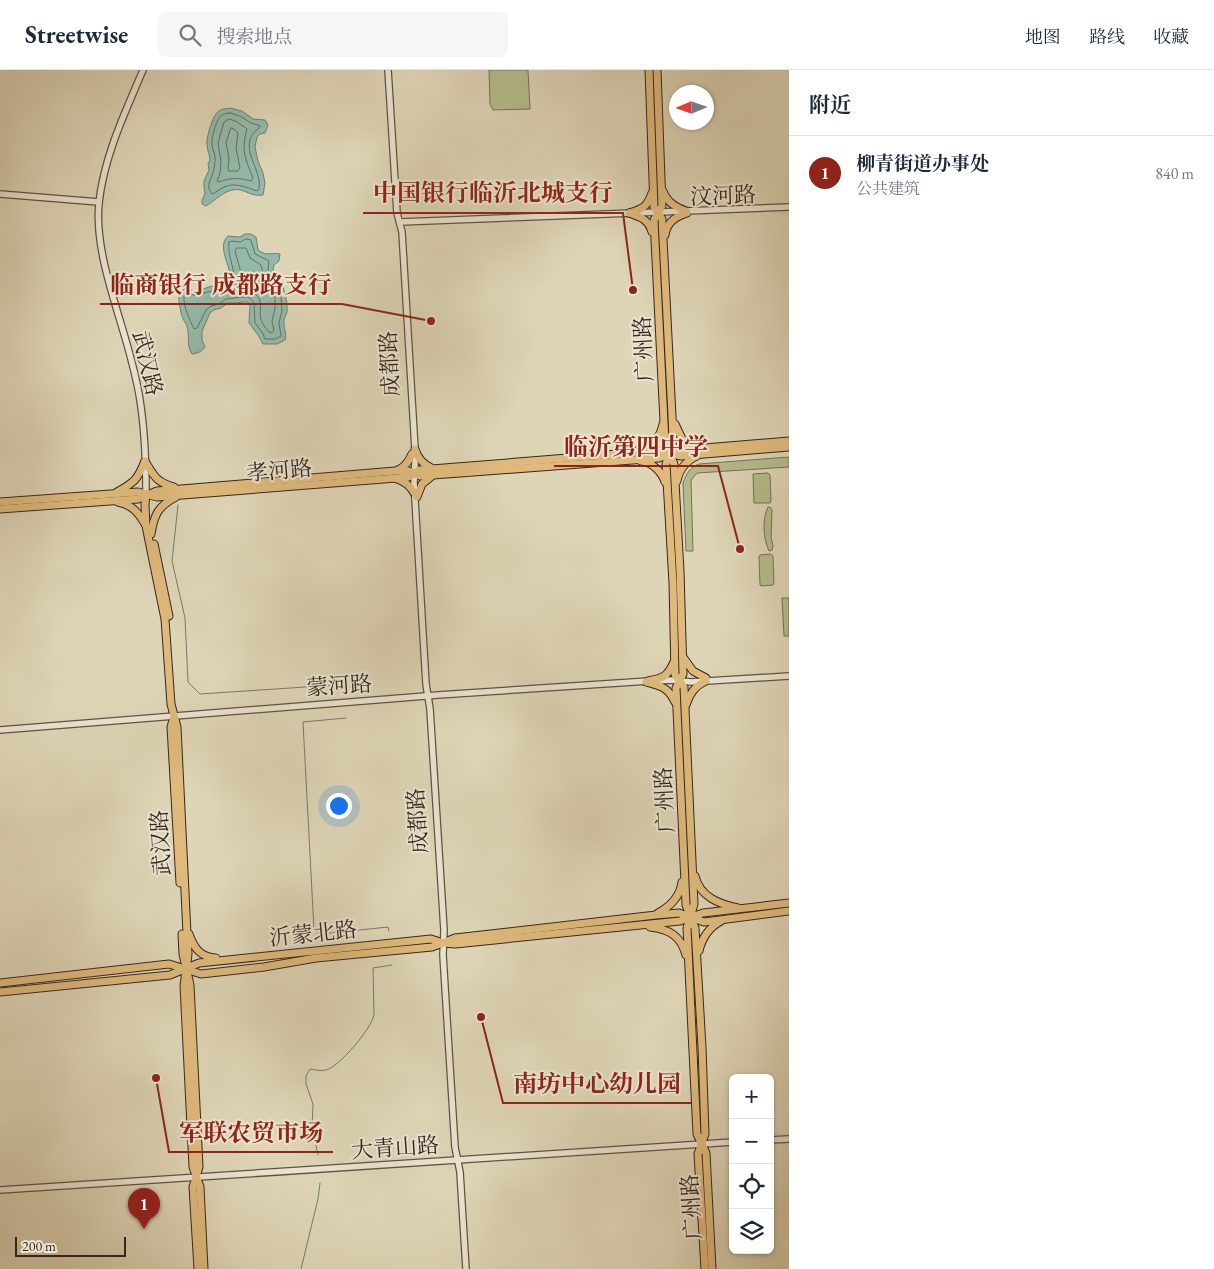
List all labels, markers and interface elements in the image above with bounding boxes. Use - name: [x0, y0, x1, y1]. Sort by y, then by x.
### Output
- search box: [158, 12, 508, 57]
- text: Streetwise: [25, 19, 128, 50]
- icon: search: [176, 21, 204, 49]
- text: 搜索地点: [216, 24, 292, 49]
- text: 地图: [1025, 25, 1061, 48]
- text: 路线: [1089, 25, 1125, 48]
- text: 收藏: [1153, 25, 1189, 48]
- north arrow: [669, 85, 714, 130]
- text: 附近: [809, 91, 851, 118]
- text: 柳青街道办事处: [856, 151, 989, 176]
- text: 1: [821, 163, 829, 184]
- text: 840 m: [1155, 163, 1194, 184]
- callout: 中国银行临沂北城支行: [363, 174, 623, 213]
- text: 中国银行临沂北城支行: [373, 177, 613, 208]
- text: 公共建筑: [856, 178, 920, 199]
- street label: 汶河路: [690, 180, 757, 211]
- callout: 临商银行 成都路支行: [100, 265, 342, 304]
- text: 临商银行 成都路支行: [110, 269, 332, 300]
- street label: 广州路: [627, 315, 660, 383]
- street label: 武汉路: [126, 328, 169, 399]
- street label: 成都路: [373, 330, 406, 398]
- callout: 临沂第四中学: [554, 427, 718, 466]
- text: 临沂第四中学: [564, 431, 708, 462]
- street label: 孝河路: [245, 453, 313, 488]
- street label: 蒙河路: [305, 669, 373, 702]
- street label: 广州路: [648, 766, 681, 834]
- street label: 成都路: [401, 787, 434, 855]
- your location: [326, 793, 352, 819]
- street label: 武汉路: [144, 809, 177, 877]
- street label: 沂蒙北路: [268, 914, 358, 953]
- callout: 南坊中心幼儿园: [503, 1064, 691, 1103]
- text: 南坊中心幼儿园: [513, 1068, 681, 1099]
- map controls: [729, 1074, 774, 1254]
- button: +: [729, 1074, 774, 1119]
- callout: 军联农贸市场: [169, 1113, 333, 1152]
- text: 军联农贸市场: [179, 1117, 323, 1148]
- button: −: [729, 1119, 774, 1164]
- street label: 大青山路: [350, 1130, 440, 1165]
- button: locate: [729, 1164, 774, 1209]
- street label: 广州路: [675, 1173, 708, 1241]
- pin: 1: [128, 1188, 160, 1229]
- button: layers: [729, 1209, 774, 1254]
- scale bar: [15, 1234, 126, 1257]
- text: 200 m: [22, 1237, 56, 1255]

